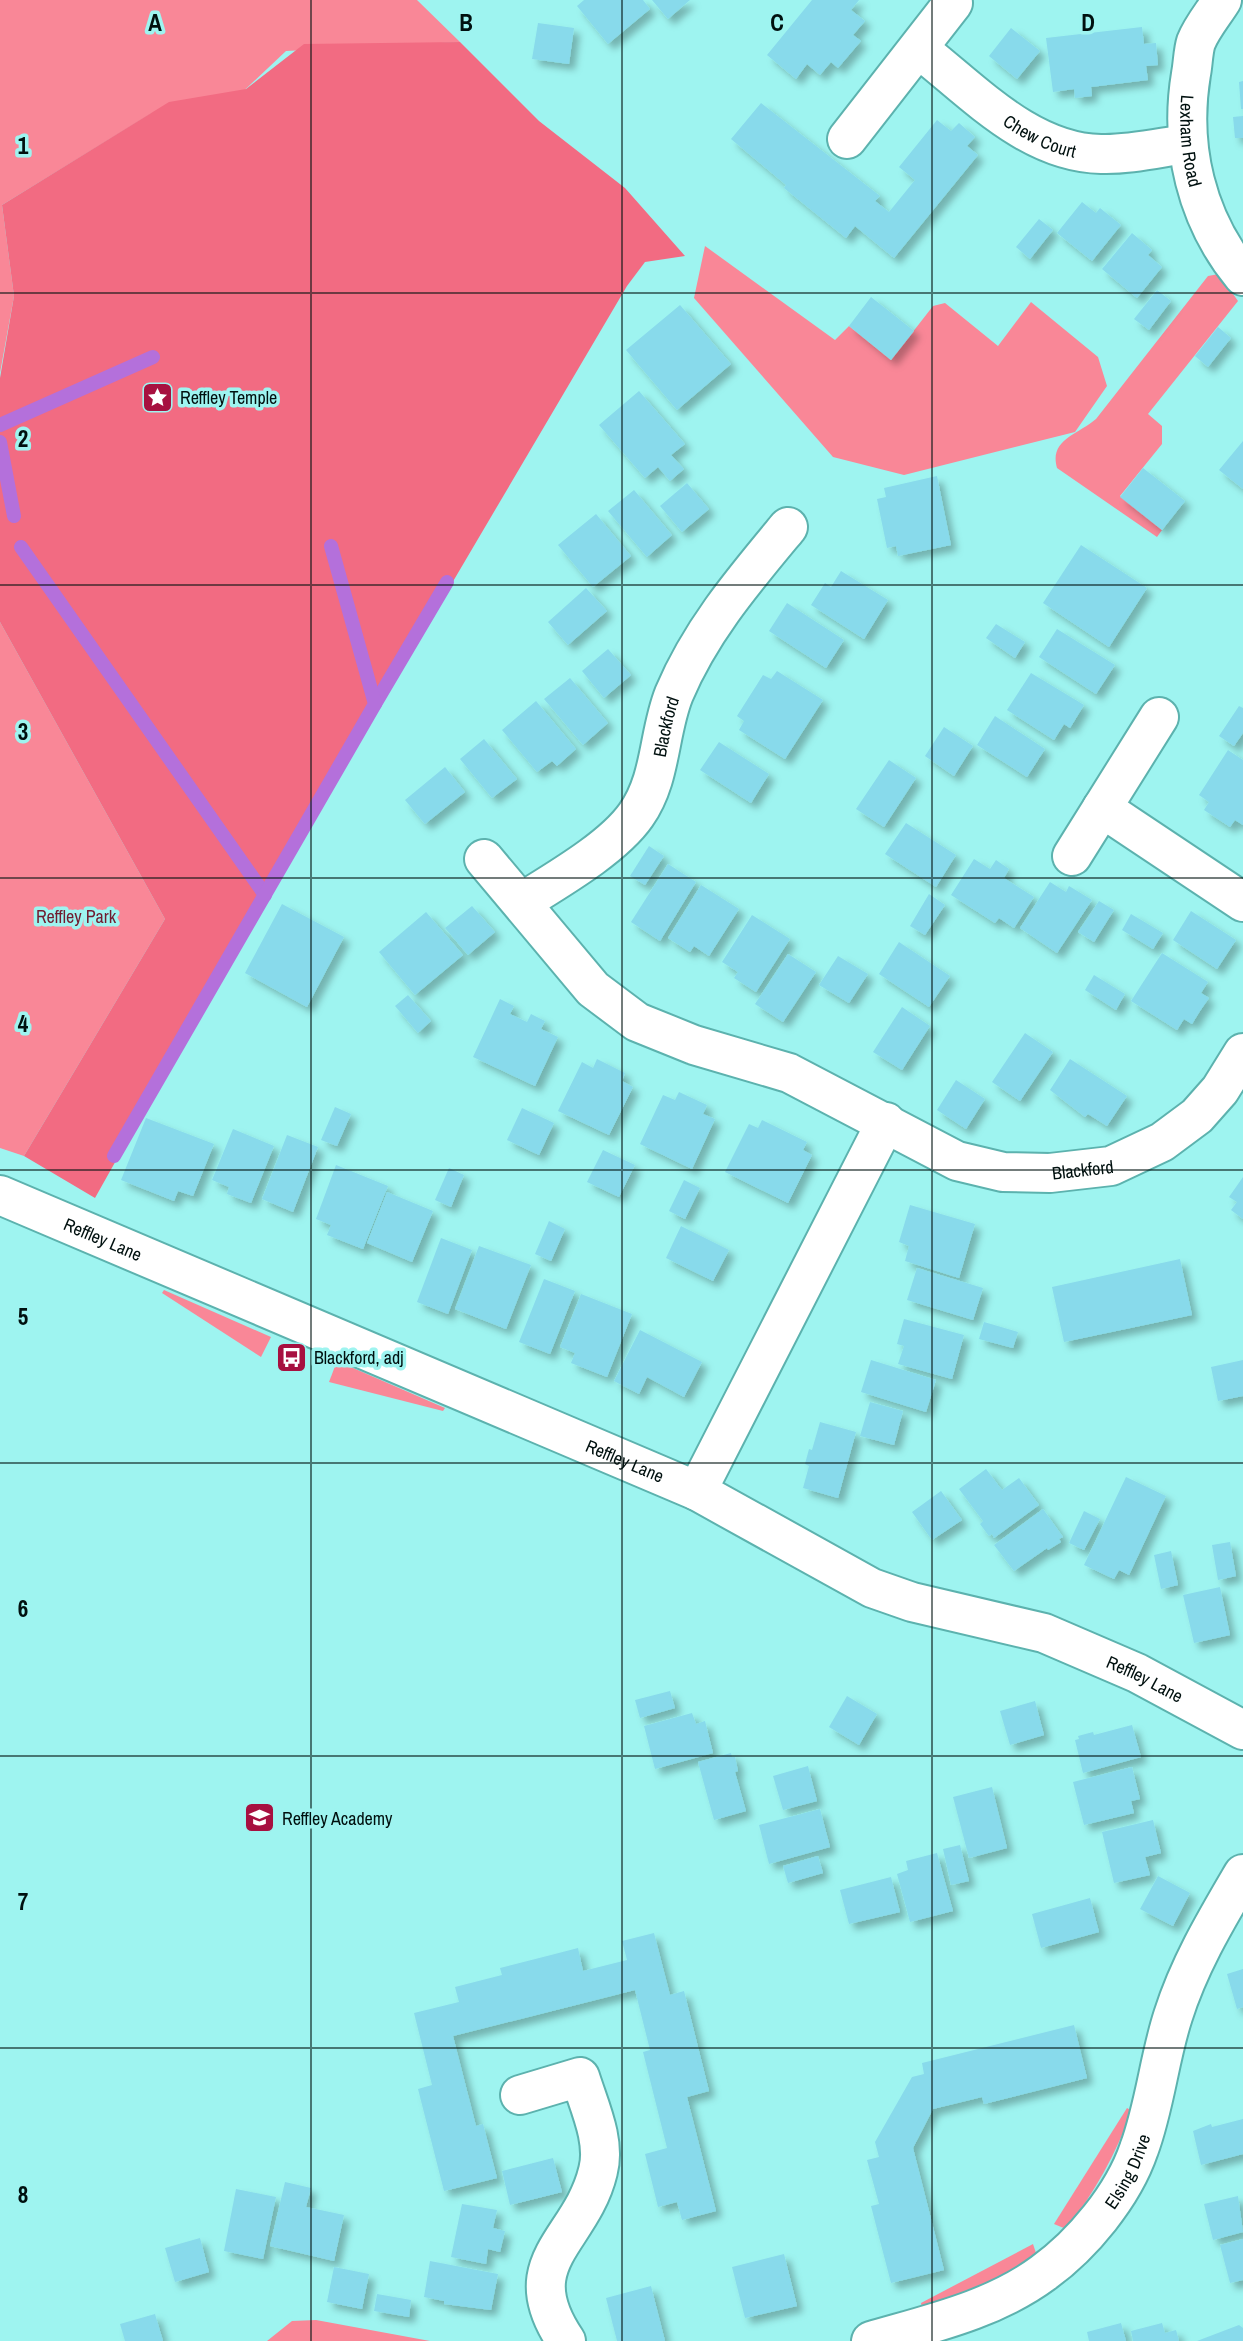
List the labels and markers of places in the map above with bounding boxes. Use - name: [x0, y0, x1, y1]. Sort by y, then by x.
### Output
- place icon: Reffley Temple: [140, 380, 174, 414]
- place label: Reffley Temple: [180, 385, 277, 410]
- bus stop icon: Blackford, adj: [274, 1340, 308, 1374]
- place label: Blackford, adj: [314, 1345, 403, 1370]
- school or university icon: Reffley Academy: [242, 1801, 276, 1835]
- place label: Reffley Academy: [282, 1806, 393, 1831]

